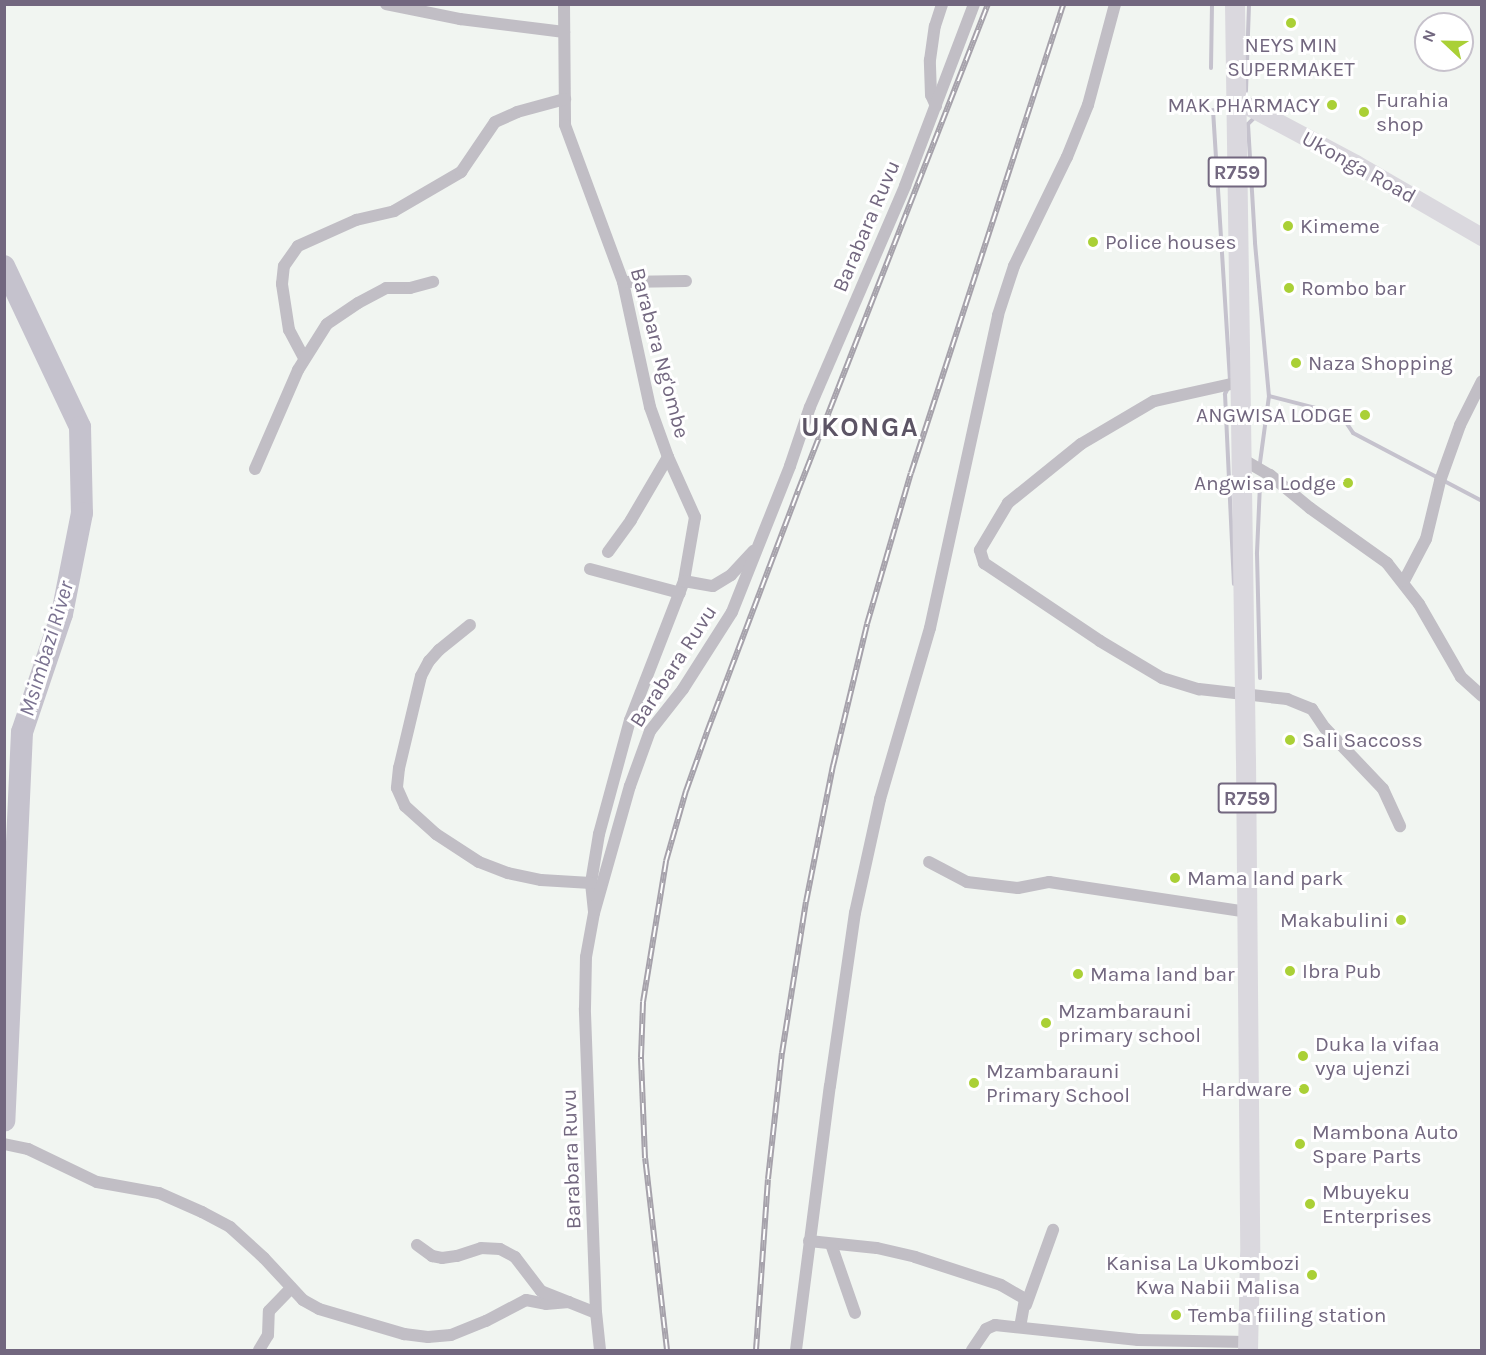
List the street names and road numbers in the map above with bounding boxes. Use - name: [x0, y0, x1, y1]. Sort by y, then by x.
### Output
- street label: Ukonga Road: [1298, 125, 1420, 209]
- road number: R759: [1207, 155, 1267, 189]
- street label: Barabara Ruvu: [827, 156, 905, 296]
- street label: Barabara Ng'ombe: [625, 265, 695, 441]
- street label: Barabara Ruvu: [624, 600, 722, 732]
- road number: R759: [1217, 781, 1277, 815]
- street label: Barabara Ruvu: [556, 1088, 586, 1230]

